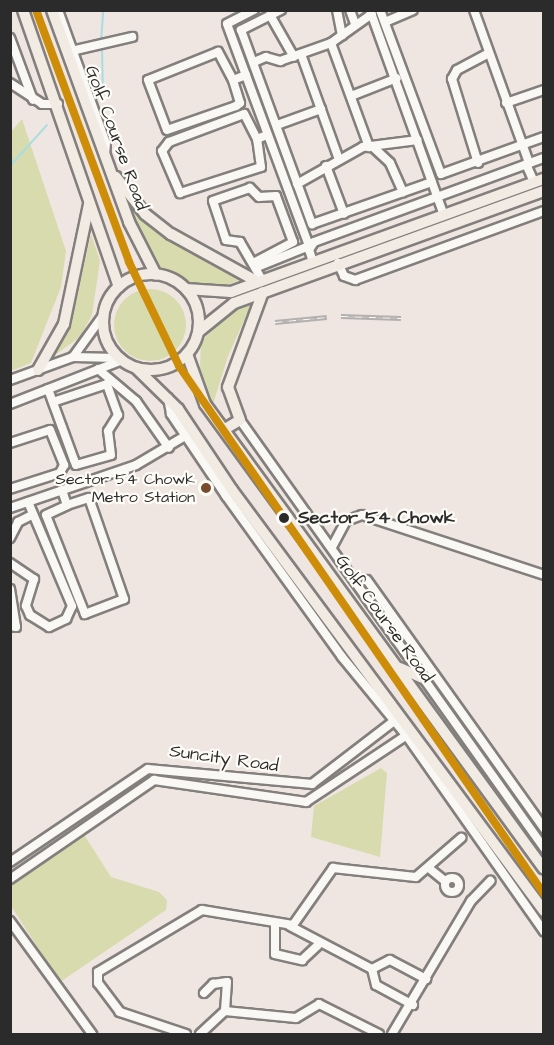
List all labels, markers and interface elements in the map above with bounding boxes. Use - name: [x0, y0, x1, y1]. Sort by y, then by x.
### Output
- street label: Golf Course Road: [80, 63, 152, 213]
- place label: Sector 54 Chowk Metro Station: [56, 469, 195, 507]
- marker: Sector 54 Chowk Metro Station: [200, 482, 212, 494]
- place label: Sector 54 Chowk: [298, 507, 455, 529]
- marker: Sector 54 Chowk: [275, 509, 293, 527]
- street label: Golf Course Road: [330, 551, 438, 687]
- street label: Suncity Road: [168, 741, 280, 777]

